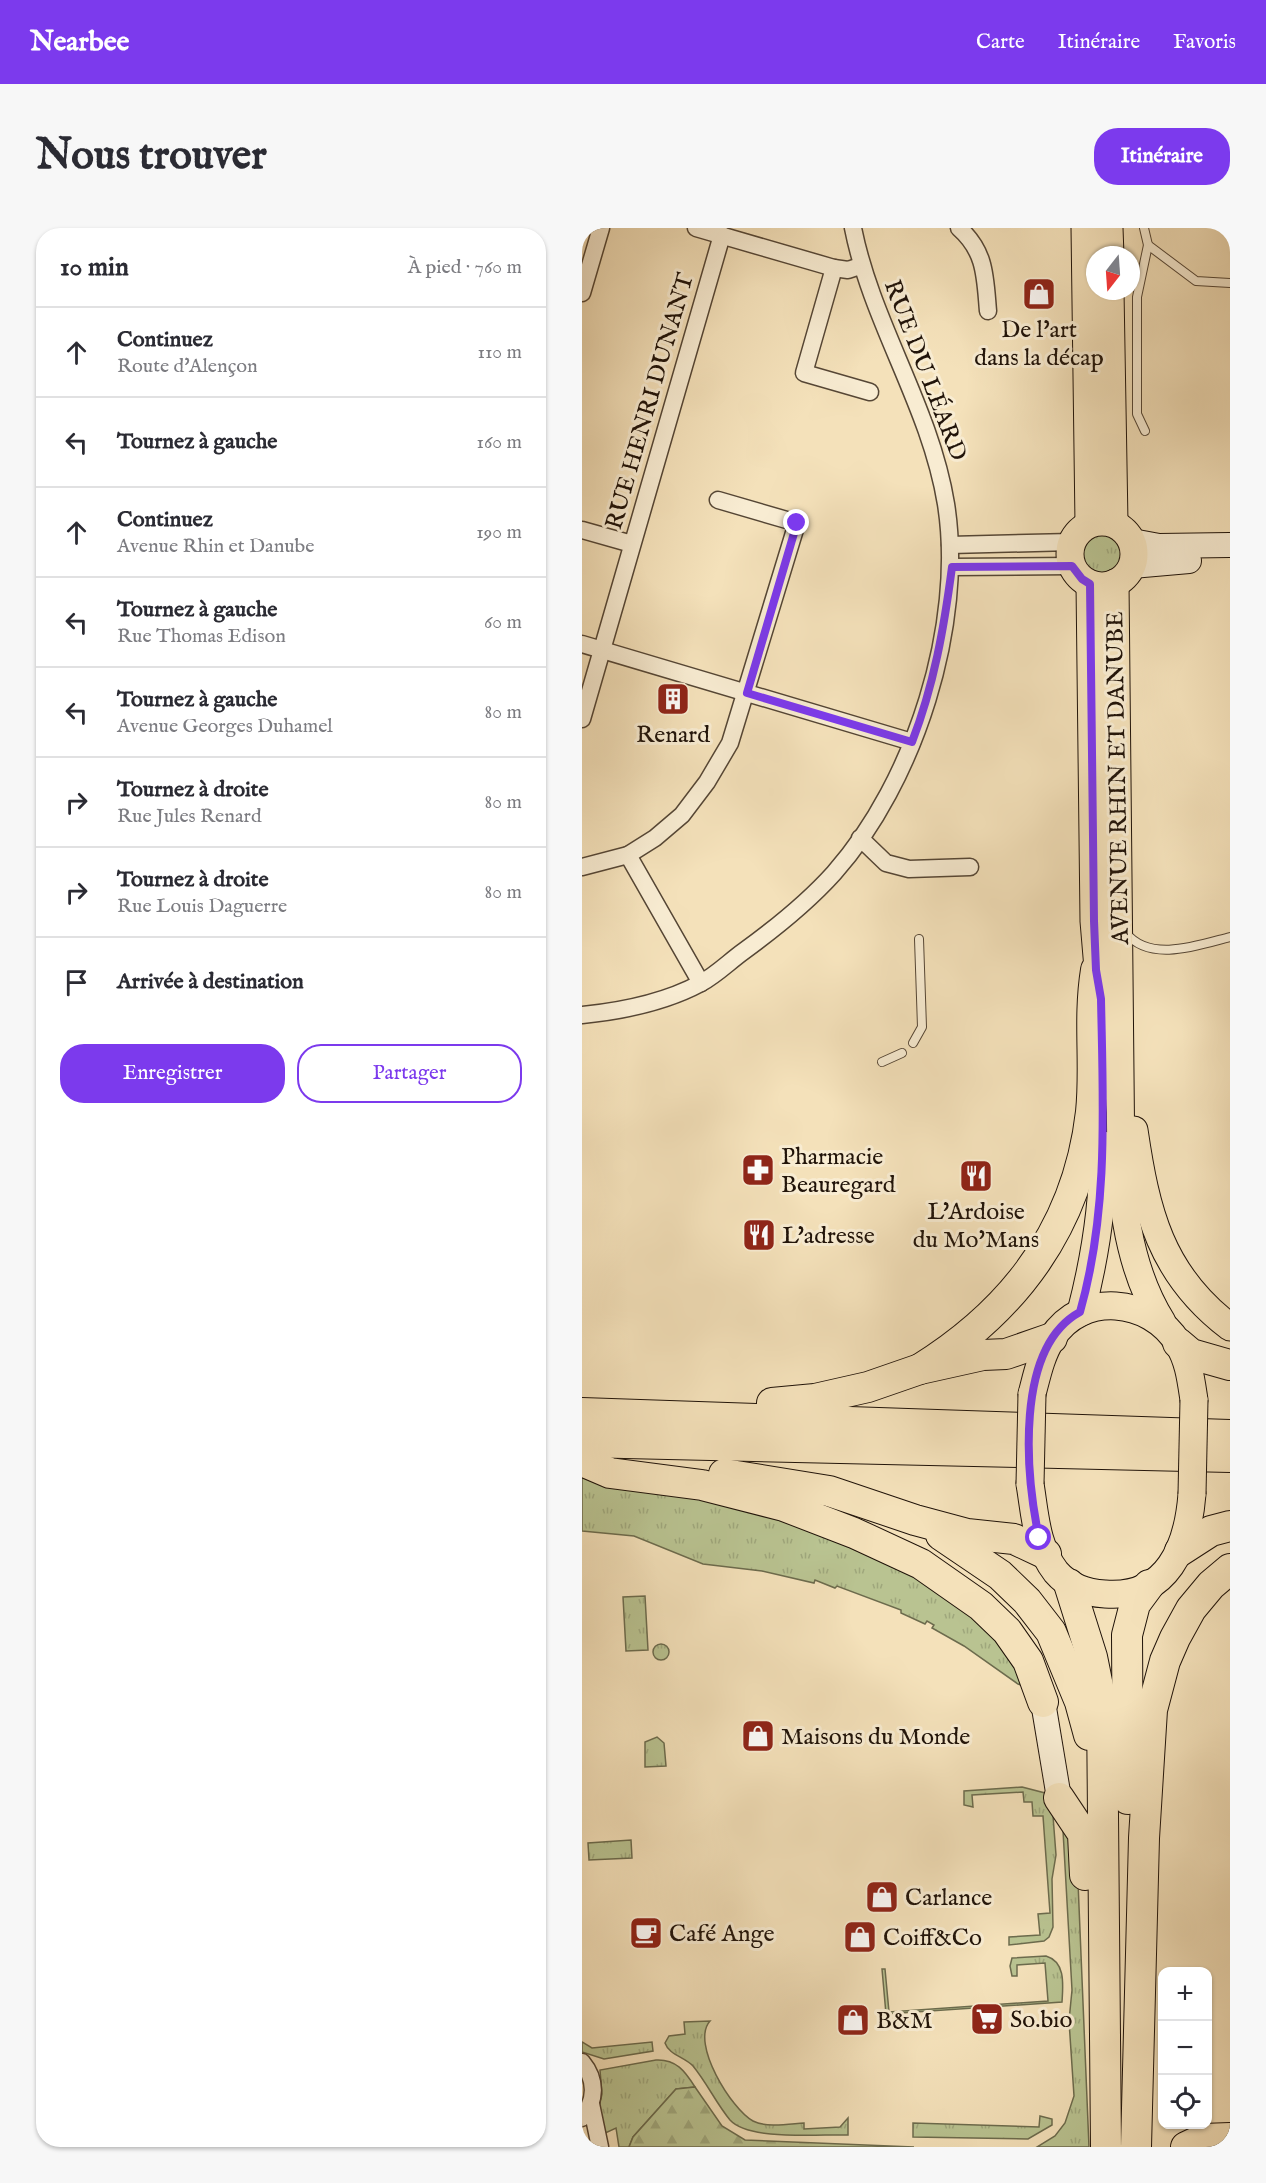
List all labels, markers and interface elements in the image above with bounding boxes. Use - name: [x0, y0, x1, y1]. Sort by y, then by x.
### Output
- text: Nearbee: [30, 25, 129, 60]
- text: Carte: [976, 29, 1025, 56]
- text: Itinéraire: [1058, 29, 1140, 56]
- text: Favoris: [1173, 29, 1236, 56]
- button: Itinéraire: [1094, 128, 1230, 185]
- text: Nous trouver: [36, 130, 267, 183]
- north arrow: [1086, 246, 1140, 300]
- text: 10 min: [60, 251, 129, 284]
- text: À pied · 760 m: [408, 255, 522, 280]
- street label: RUE HENRI DUNANT: [599, 269, 702, 533]
- street label: RUE DU LÉARD: [876, 276, 973, 465]
- shop icon: De l'art dans la décap: [1021, 276, 1057, 312]
- place label: De l'art dans la décap: [974, 315, 1104, 374]
- text: Continuez: [117, 326, 213, 354]
- icon: ahead: [60, 336, 93, 369]
- text: 110 m: [478, 340, 522, 365]
- text: Route d'Alençon: [117, 354, 258, 379]
- icon: left: [60, 426, 93, 459]
- text: Tournez à gauche: [117, 428, 277, 456]
- text: 160 m: [476, 430, 522, 455]
- text: Continuez: [117, 506, 213, 534]
- route end: [783, 509, 809, 535]
- icon: ahead: [60, 516, 93, 549]
- text: 190 m: [476, 520, 522, 545]
- text: Avenue Rhin et Danube: [117, 534, 314, 559]
- text: Tournez à gauche: [117, 596, 277, 624]
- icon: left: [60, 606, 93, 639]
- text: 60 m: [484, 610, 522, 635]
- street label: AVENUE RHIN ET DANUBE: [1100, 611, 1137, 946]
- text: Rue Thomas Edison: [117, 624, 286, 649]
- building icon: Renard: [655, 681, 691, 717]
- text: Tournez à gauche: [117, 686, 277, 714]
- icon: left: [60, 696, 93, 729]
- text: 80 m: [485, 700, 522, 725]
- text: Avenue Georges Duhamel: [117, 714, 333, 739]
- place label: Renard: [636, 720, 710, 751]
- text: Tournez à droite: [117, 776, 268, 804]
- icon: right: [60, 786, 93, 819]
- text: 80 m: [485, 790, 522, 815]
- text: Rue Jules Renard: [117, 804, 262, 829]
- text: Tournez à droite: [117, 866, 268, 894]
- icon: right: [60, 876, 93, 909]
- text: 80 m: [485, 880, 522, 905]
- text: Rue Louis Daguerre: [117, 894, 287, 919]
- icon: arrive: [60, 966, 93, 999]
- text: Arrivée à destination: [117, 968, 304, 996]
- button: Enregistrer: [60, 1044, 285, 1103]
- button: Partager: [297, 1044, 522, 1103]
- place label: Pharmacie Beauregard: [781, 1142, 896, 1201]
- pharmacy icon: Pharmacie Beauregard: [740, 1152, 776, 1188]
- restaurant icon: L'Ardoise du Mo'Mans: [958, 1158, 994, 1194]
- place label: L'Ardoise du Mo'Mans: [913, 1197, 1039, 1256]
- restaurant icon: L'adresse: [741, 1217, 777, 1253]
- place label: L'adresse: [782, 1221, 875, 1252]
- route start: [1025, 1524, 1051, 1550]
- shop icon: Maisons du Monde: [740, 1718, 776, 1754]
- place label: Maisons du Monde: [781, 1722, 970, 1753]
- shop icon: Carlance: [864, 1879, 900, 1915]
- place label: Carlance: [905, 1883, 992, 1914]
- cafe icon: Café Ange: [628, 1915, 664, 1951]
- place label: Café Ange: [669, 1919, 774, 1950]
- shop icon: Coiff&Co: [842, 1919, 878, 1955]
- place label: Coiff&Co: [883, 1923, 982, 1954]
- map controls: [1158, 1967, 1212, 2129]
- button: +: [1158, 1967, 1212, 2021]
- supermarket icon: So.bio: [969, 2001, 1005, 2037]
- shop icon: B&M: [835, 2002, 871, 2038]
- place label: So.bio: [1010, 2005, 1072, 2036]
- place label: B&M: [876, 2006, 932, 2037]
- button: −: [1158, 2021, 1212, 2075]
- button: locate: [1158, 2075, 1212, 2129]

